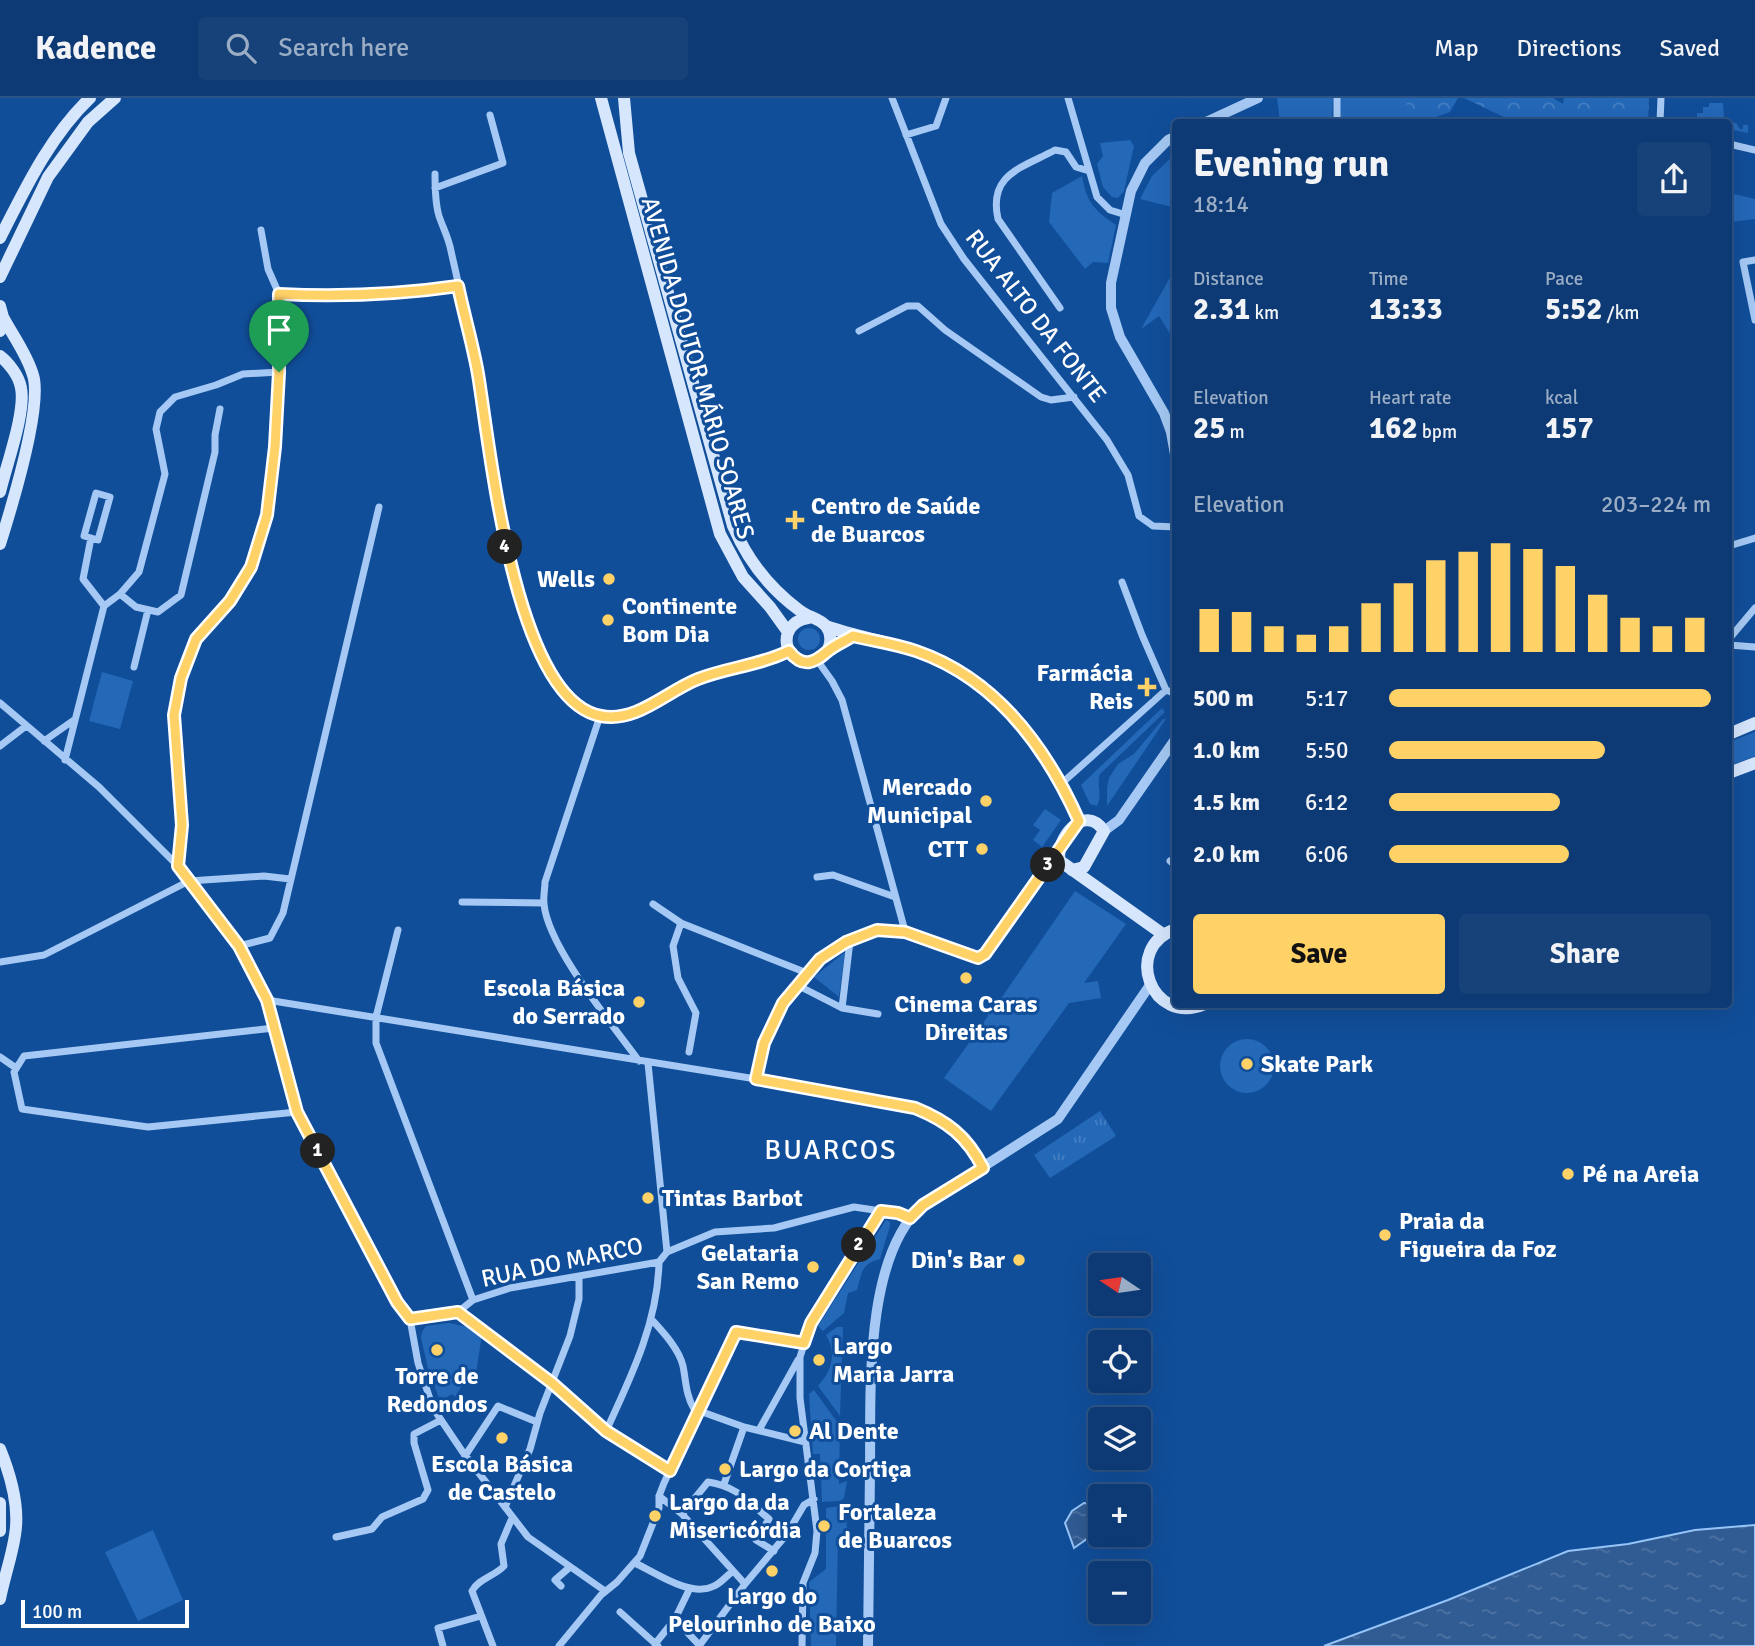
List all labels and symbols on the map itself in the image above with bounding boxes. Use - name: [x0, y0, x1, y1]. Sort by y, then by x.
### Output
- street label: AVENIDA DOUTOR MÁRIO SOARES: [635, 193, 761, 543]
- street label: RUA ALTO DA FONTE: [959, 223, 1113, 409]
- pin: [249, 300, 309, 372]
- place label: Centro de Saúde de Buarcos: [811, 491, 980, 549]
- marker: Centro de Saúde de Buarcos: [785, 510, 805, 530]
- pin: 4: [488, 530, 522, 564]
- place label: Wells: [537, 564, 595, 594]
- marker: Wells: [601, 571, 617, 587]
- place label: Continente Bom Dia: [622, 591, 737, 649]
- marker: Continente Bom Dia: [600, 612, 616, 628]
- place label: Farmácia Reis: [1037, 658, 1133, 716]
- marker: Farmácia Reis: [1139, 679, 1155, 695]
- place label: Mercado Municipal: [867, 772, 972, 830]
- marker: Mercado Municipal: [978, 793, 994, 809]
- place label: CTT: [928, 834, 969, 864]
- marker: CTT: [974, 841, 990, 857]
- pin: 3: [1030, 848, 1066, 882]
- marker: Cinema Caras Direitas: [958, 970, 974, 986]
- place label: Escola Básica do Serrado: [483, 973, 625, 1031]
- place label: Cinema Caras Direitas: [895, 989, 1038, 1047]
- marker: Escola Básica do Serrado: [631, 994, 647, 1010]
- place label: Skate Park: [1261, 1049, 1374, 1079]
- marker: Skate Park: [1239, 1056, 1255, 1072]
- district label: BUARCOS: [764, 1133, 898, 1167]
- pin: 1: [300, 1134, 336, 1168]
- place label: Pé na Areia: [1582, 1159, 1699, 1189]
- marker: Pé na Areia: [1560, 1166, 1576, 1182]
- place label: Tintas Barbot: [662, 1183, 803, 1213]
- marker: Tintas Barbot: [640, 1190, 656, 1206]
- place label: Praia da Figueira da Foz: [1399, 1206, 1557, 1264]
- marker: Praia da Figueira da Foz: [1377, 1227, 1393, 1243]
- pin: 2: [842, 1228, 876, 1262]
- street label: RUA DO MARCO: [478, 1230, 646, 1294]
- place label: Gelataria San Remo: [697, 1238, 799, 1296]
- place label: Din's Bar: [911, 1245, 1005, 1275]
- marker: Din's Bar: [1011, 1252, 1027, 1268]
- north arrow: [1088, 1253, 1152, 1316]
- marker: Gelataria San Remo: [805, 1259, 821, 1275]
- place label: Largo Maria Jarra: [833, 1331, 954, 1389]
- marker: Torre de Redondos: [429, 1342, 445, 1358]
- marker: Largo Maria Jarra: [811, 1352, 827, 1368]
- place label: Torre de Redondos: [387, 1361, 488, 1419]
- place label: Al Dente: [809, 1416, 899, 1446]
- marker: Al Dente: [787, 1423, 803, 1439]
- marker: Escola Básica de Castelo: [494, 1430, 510, 1446]
- place label: Escola Básica de Castelo: [431, 1449, 573, 1507]
- place label: Largo da Cortiça: [739, 1454, 912, 1484]
- marker: Largo da Cortiça: [717, 1461, 733, 1477]
- place label: Largo da da Misericórdia: [669, 1487, 801, 1545]
- place label: Fortaleza de Buarcos: [838, 1497, 952, 1555]
- marker: Largo da da Misericórdia: [647, 1508, 663, 1524]
- marker: Fortaleza de Buarcos: [816, 1518, 832, 1534]
- marker: Largo do Pelourinho de Baixo: [764, 1563, 780, 1579]
- place label: Largo do Pelourinho de Baixo: [668, 1581, 876, 1639]
- scale bar: [21, 1597, 189, 1629]

